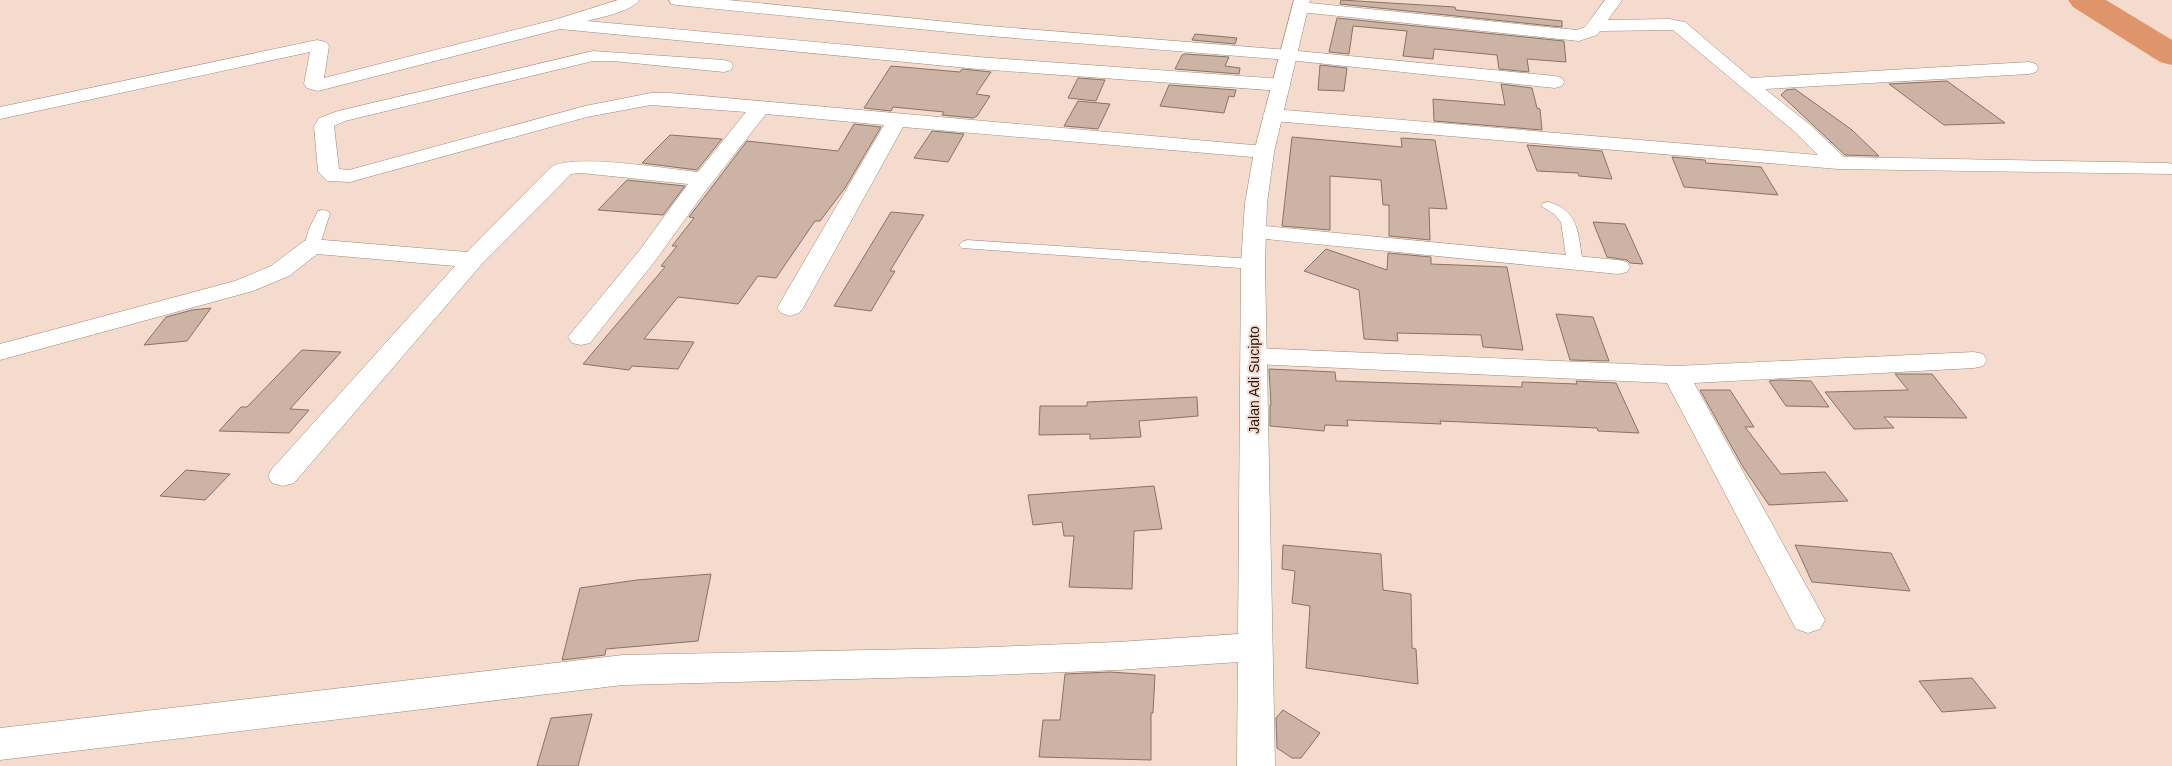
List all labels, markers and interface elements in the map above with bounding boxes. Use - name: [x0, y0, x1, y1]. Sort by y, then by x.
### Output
- street label: Jalan Adi Sucipto: [1246, 326, 1262, 434]

